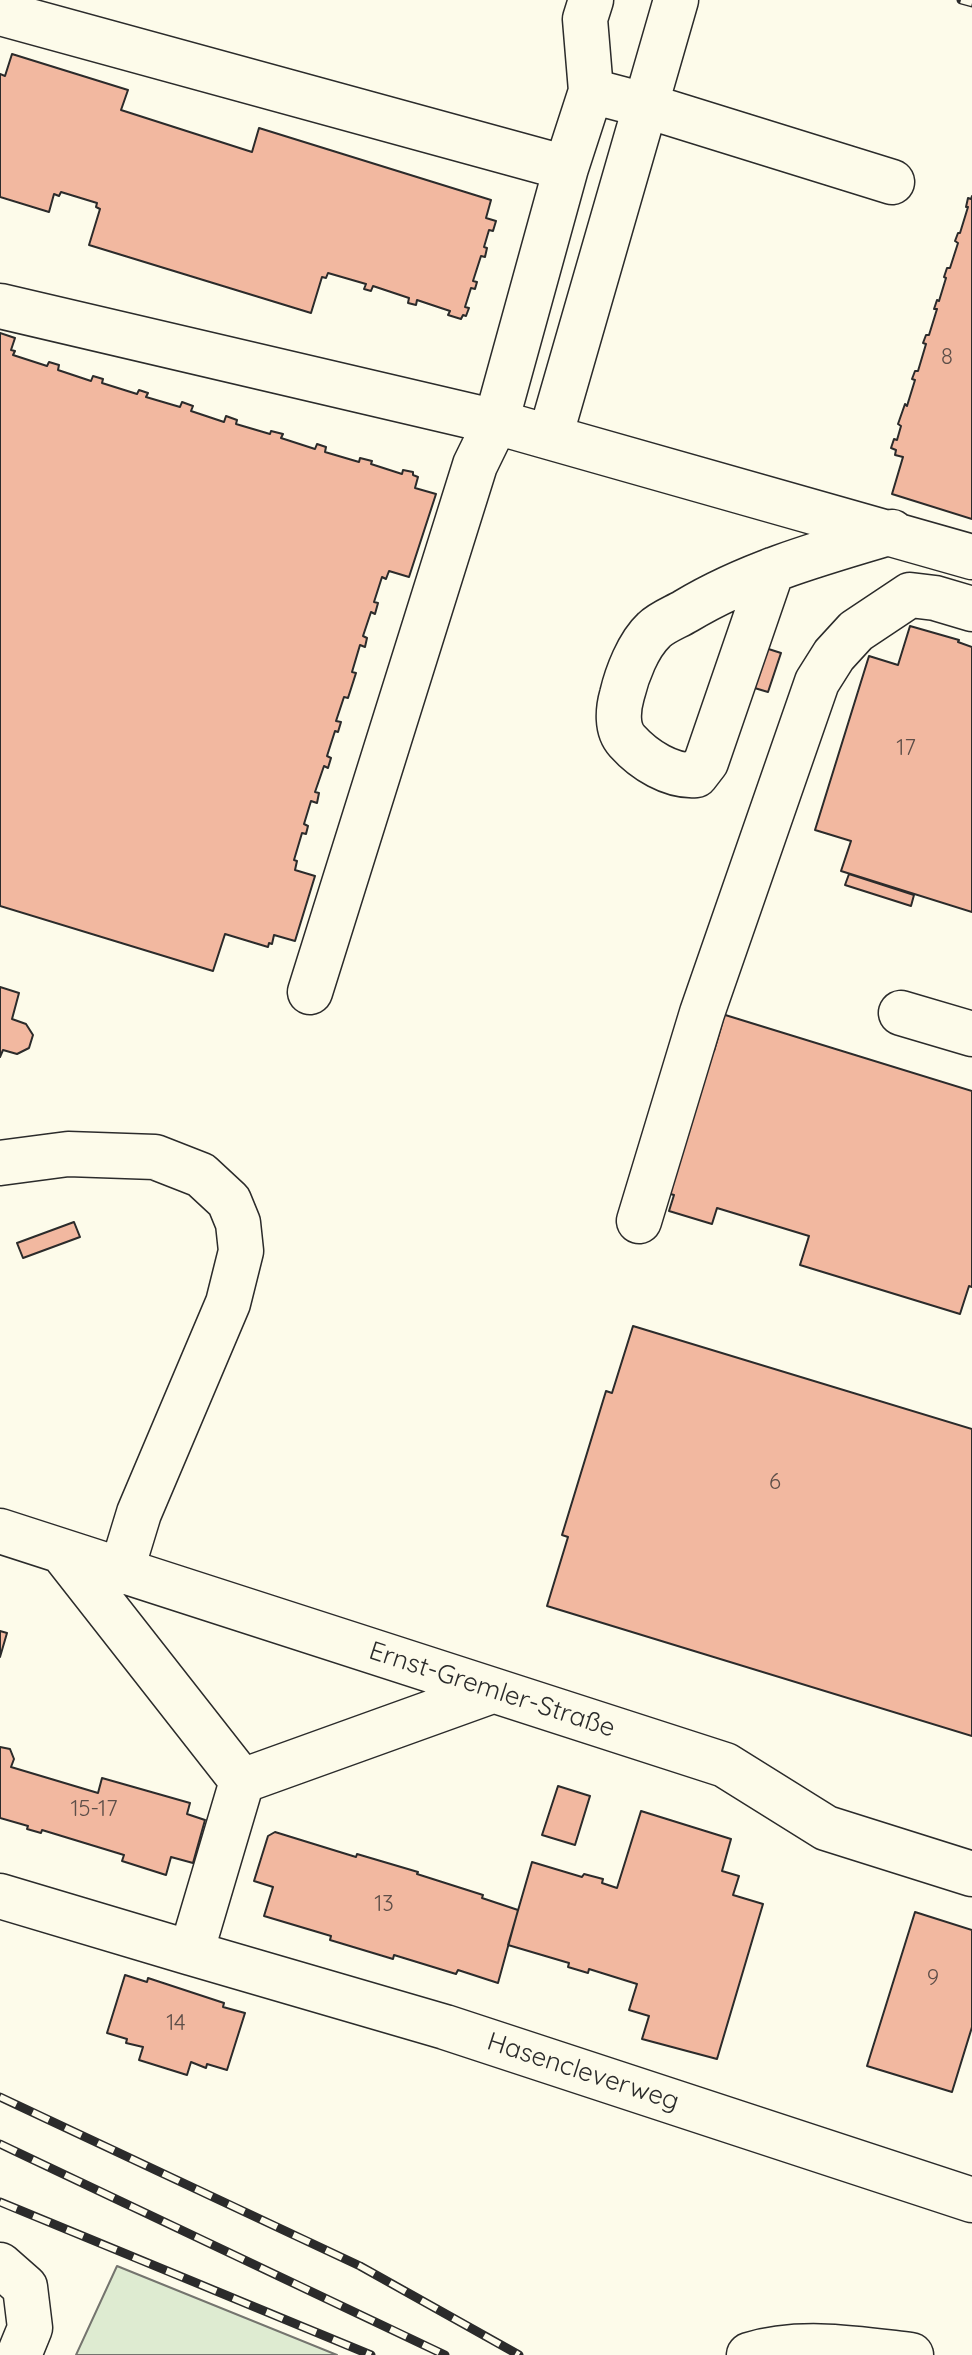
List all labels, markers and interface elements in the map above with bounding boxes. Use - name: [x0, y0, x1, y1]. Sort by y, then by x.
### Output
- house number: 8: [941, 344, 953, 370]
- house number: 17: [896, 735, 916, 761]
- house number: 6: [769, 1469, 781, 1495]
- street label: Ernst-Gremler-Straße: [365, 1635, 619, 1745]
- house number: 15-17: [70, 1796, 118, 1822]
- house number: 13: [374, 1891, 394, 1917]
- house number: 9: [927, 1965, 939, 1991]
- house number: 14: [166, 2010, 186, 2036]
- street label: Hasencleverweg: [483, 2026, 683, 2118]

